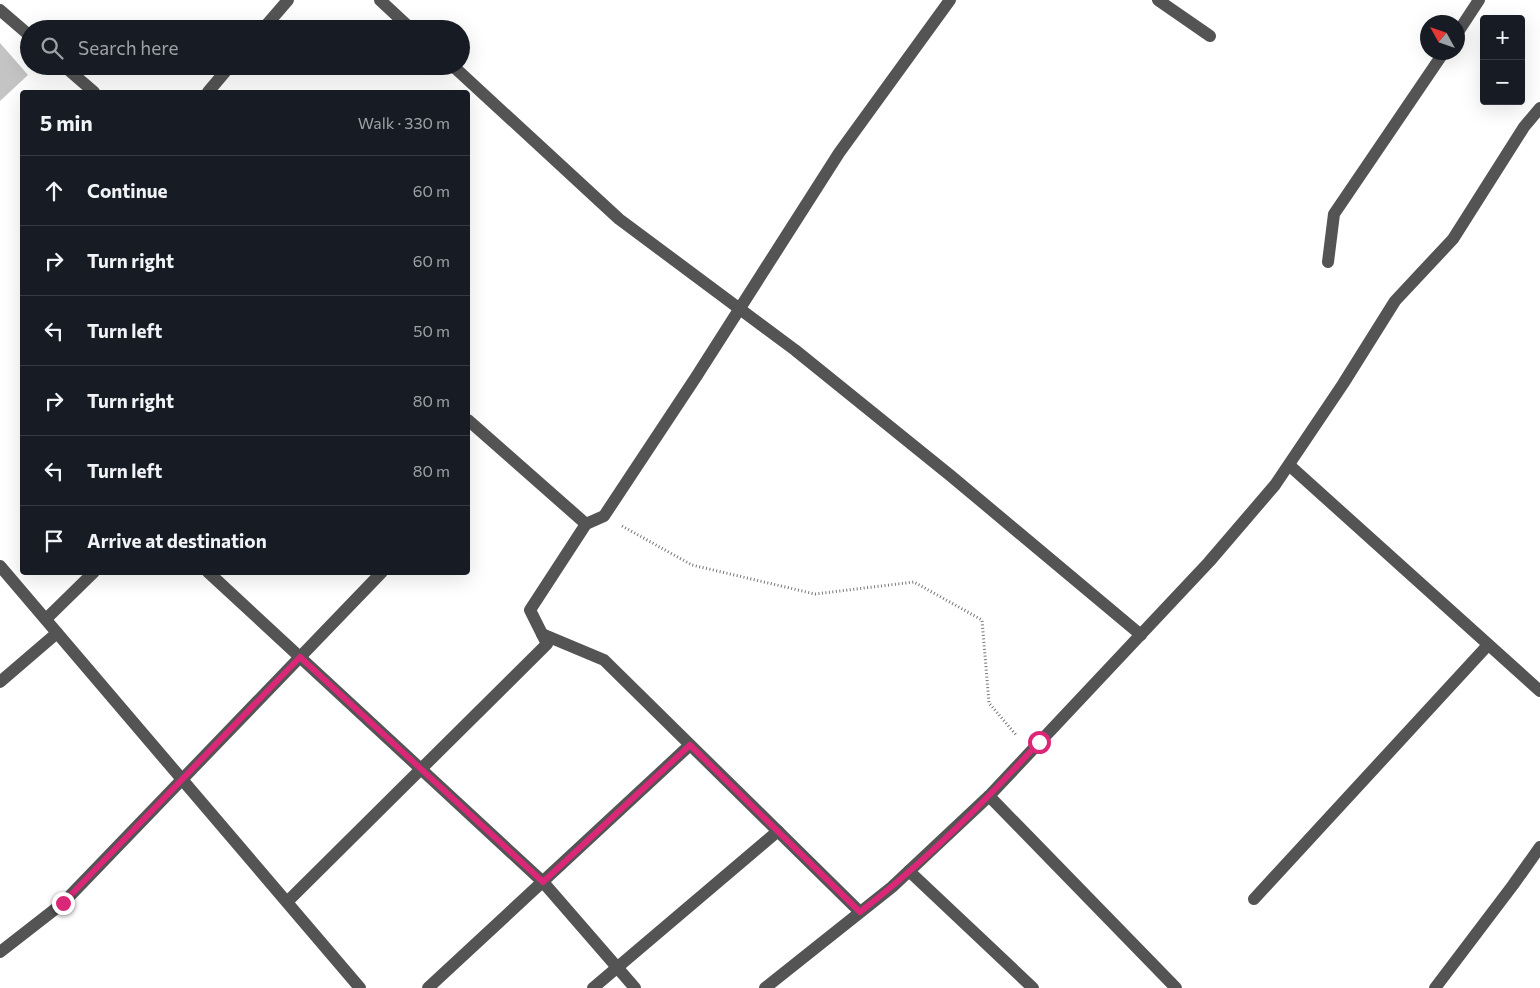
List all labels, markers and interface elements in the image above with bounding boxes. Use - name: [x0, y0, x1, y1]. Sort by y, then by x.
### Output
- north arrow: [1420, 15, 1465, 60]
- map controls: [1480, 15, 1525, 105]
- button: +: [1480, 15, 1525, 60]
- search box: [20, 20, 470, 75]
- icon: search: [38, 34, 66, 62]
- text: Search here: [78, 36, 178, 59]
- button: −: [1480, 60, 1525, 105]
- text: 5 min: [40, 110, 93, 135]
- text: Walk · 330 m: [358, 113, 450, 132]
- icon: ahead: [40, 177, 68, 205]
- text: Continue: [87, 179, 167, 202]
- text: 60 m: [413, 181, 450, 200]
- icon: right: [40, 247, 68, 275]
- text: Turn right: [87, 249, 174, 272]
- text: 60 m: [413, 251, 450, 270]
- icon: left: [40, 317, 68, 345]
- text: Turn left: [87, 319, 162, 342]
- text: 50 m: [413, 321, 450, 340]
- icon: right: [40, 387, 68, 415]
- text: Turn right: [87, 389, 174, 412]
- text: 80 m: [413, 391, 450, 410]
- icon: left: [40, 457, 68, 485]
- text: Turn left: [87, 459, 162, 482]
- text: 80 m: [413, 461, 450, 480]
- icon: arrive: [40, 527, 68, 555]
- text: Arrive at destination: [87, 529, 267, 552]
- route start: [1028, 731, 1051, 754]
- route end: [52, 892, 75, 915]

